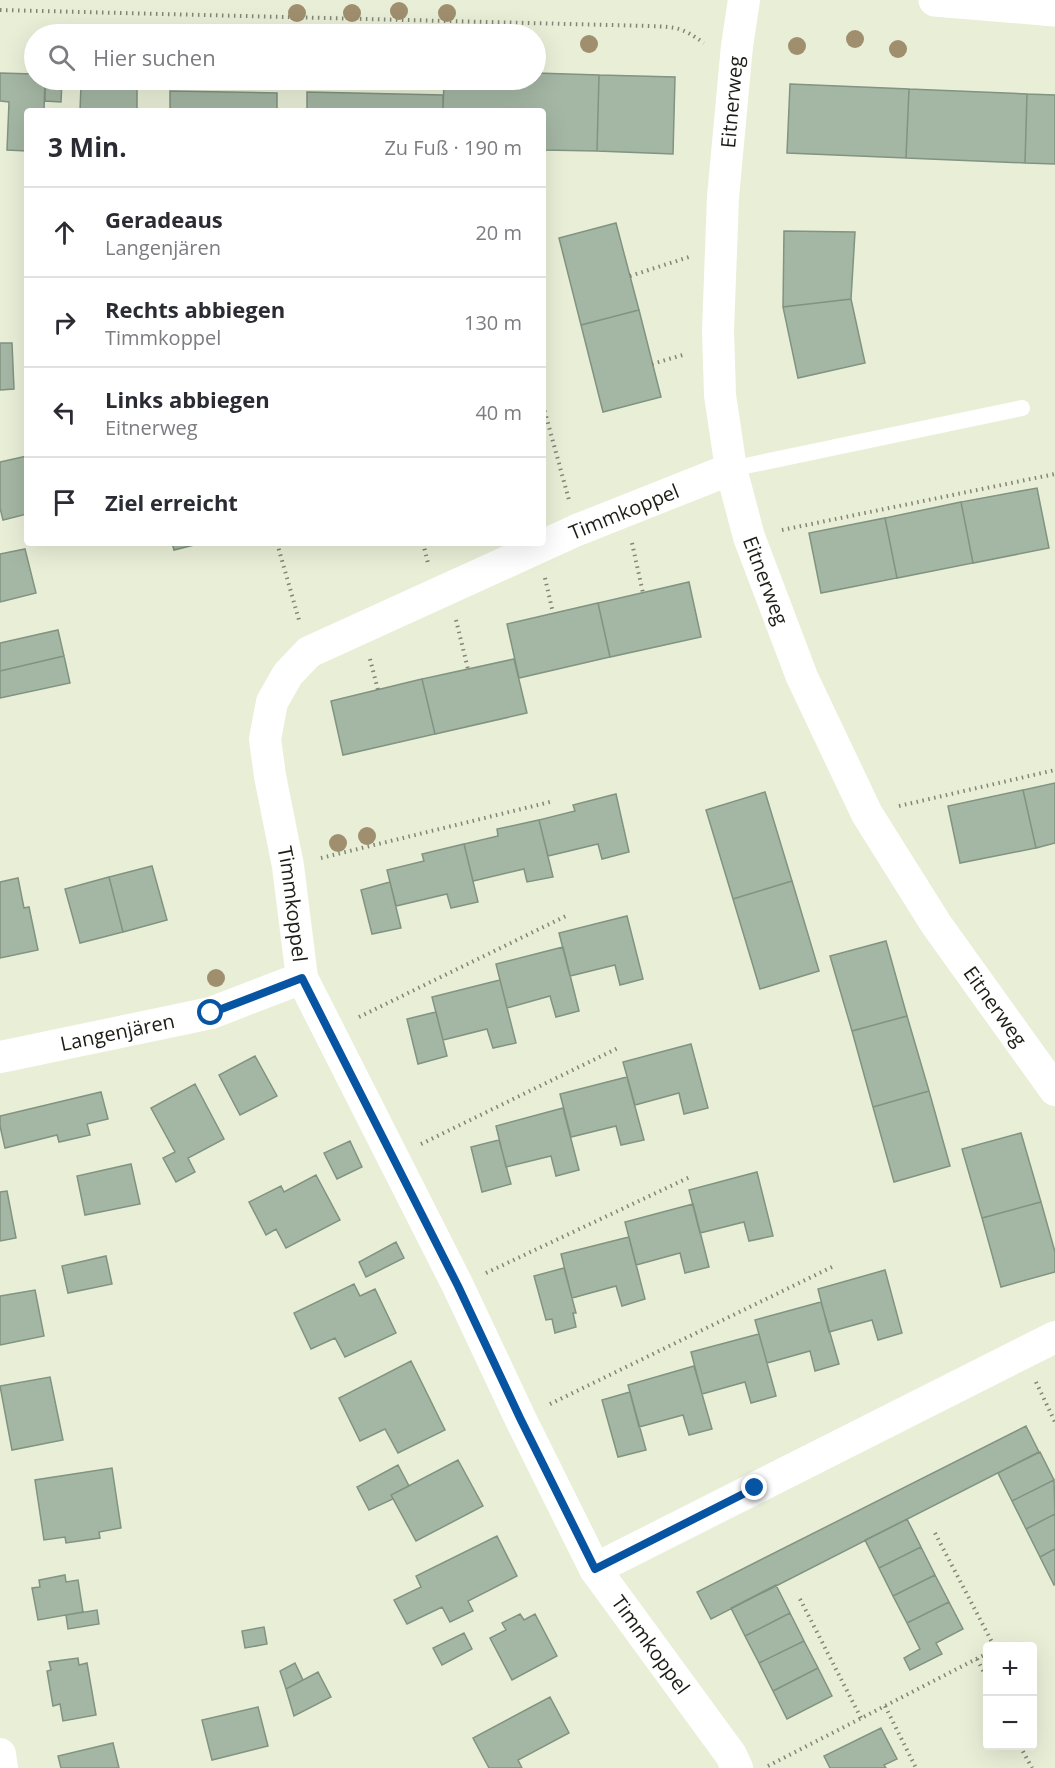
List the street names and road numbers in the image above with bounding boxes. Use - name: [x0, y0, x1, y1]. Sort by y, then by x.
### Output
- street label: Eitnerweg: [714, 55, 749, 149]
- street label: Timmkoppel: [565, 477, 683, 546]
- street label: Eitnerweg: [737, 532, 795, 629]
- street label: Timmkoppel: [271, 844, 314, 964]
- street label: Eitnerweg: [958, 961, 1033, 1052]
- street label: Langenjären: [58, 1007, 177, 1057]
- street label: Timmkoppel: [606, 1590, 696, 1699]

